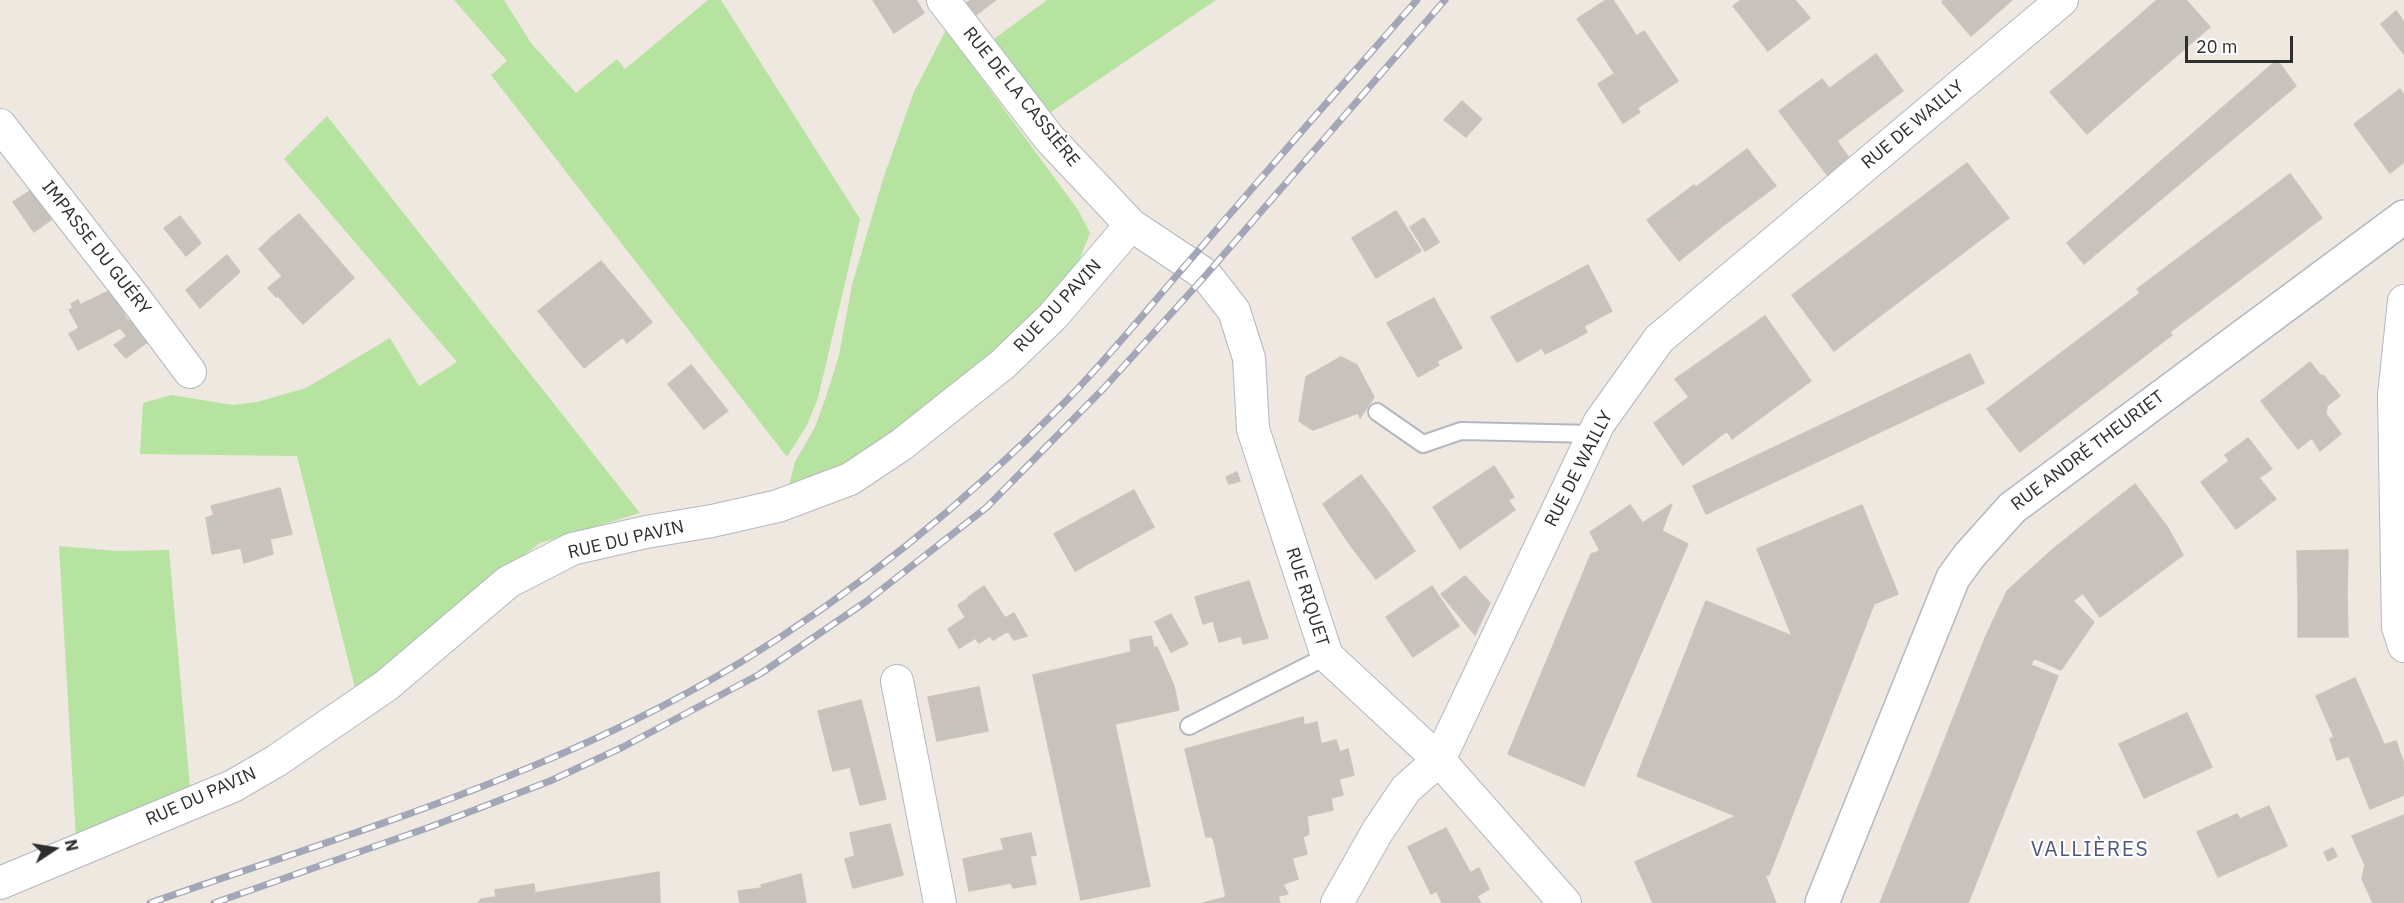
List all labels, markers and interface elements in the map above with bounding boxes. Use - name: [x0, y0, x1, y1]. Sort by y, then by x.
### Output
- street label: RUE DE LA CASSIÈRE: [958, 23, 1084, 171]
- scale bar: [2188, 24, 2296, 62]
- text: 20 m: [2196, 35, 2238, 58]
- street label: RUE DE WAILLY: [1857, 76, 1969, 174]
- street label: IMPASSE DU GUÉRY: [37, 177, 155, 319]
- street label: RUE DU PAVIN: [1010, 255, 1106, 357]
- street label: RUE ANDRÉ THEURIET: [2007, 386, 2169, 516]
- street label: RUE DE WAILLY: [1541, 407, 1617, 531]
- street label: RUE DU PAVIN: [566, 516, 686, 564]
- street label: RUE RIQUET: [1281, 545, 1333, 649]
- street label: RUE DU PAVIN: [142, 763, 260, 831]
- north arrow: [24, 819, 84, 879]
- district label: VALLIÈRES: [2031, 837, 2149, 863]
- text: N: [61, 838, 83, 853]

